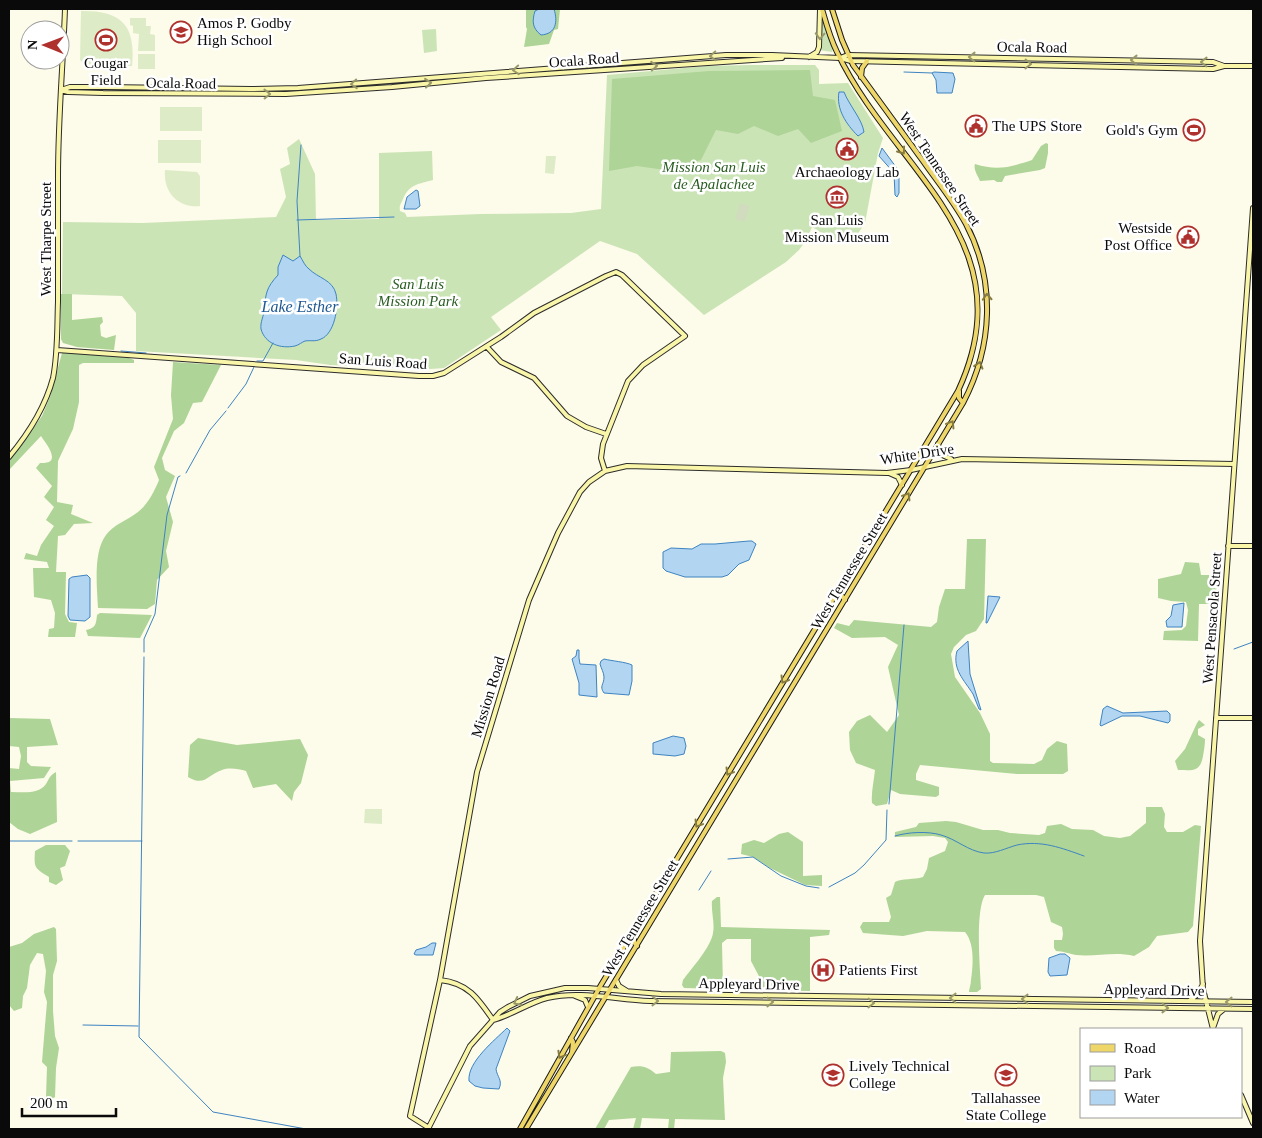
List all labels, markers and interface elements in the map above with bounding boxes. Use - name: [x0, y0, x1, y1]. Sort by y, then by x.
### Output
- place label: Amos P. Godby High School: [197, 15, 292, 48]
- north arrow: [20, 20, 70, 70]
- school or university icon: Amos P. Godby High School: [169, 20, 193, 44]
- sports icon: Cougar Field: [94, 28, 118, 52]
- one-way arrow: [815, 32, 825, 40]
- street label: Ocala Road: [997, 38, 1068, 56]
- text: N: [25, 40, 40, 50]
- street label: Ocala Road: [548, 50, 620, 70]
- one-way arrow: [708, 50, 716, 61]
- one-way arrow: [968, 52, 976, 63]
- place label: Cougar Field: [84, 55, 128, 88]
- one-way arrow: [1130, 55, 1138, 66]
- one-way arrow: [1199, 57, 1207, 67]
- one-way arrow: [1025, 59, 1033, 70]
- one-way arrow: [650, 60, 658, 71]
- one-way arrow: [511, 64, 519, 75]
- street label: Ocala Road: [146, 74, 217, 92]
- one-way arrow: [350, 78, 358, 89]
- one-way arrow: [424, 78, 432, 89]
- one-way arrow: [264, 89, 272, 100]
- street label: West Tennessee Street: [896, 109, 984, 229]
- public building icon: The UPS Store: [964, 114, 988, 138]
- place label: The UPS Store: [992, 118, 1082, 134]
- sports icon: Gold's Gym: [1182, 118, 1206, 142]
- place label: Gold's Gym: [1106, 122, 1178, 138]
- public building icon: Archaeology Lab: [835, 137, 859, 161]
- one-way arrow: [896, 145, 905, 154]
- park label: Mission San Luis de Apalachee: [661, 159, 766, 192]
- place label: Archaeology Lab: [795, 164, 899, 180]
- street label: West Tharpe Street: [38, 181, 54, 296]
- museum icon: San Luis Mission Museum: [825, 185, 849, 209]
- place label: San Luis Mission Museum: [785, 212, 890, 245]
- place label: Westside Post Office: [1104, 220, 1172, 253]
- public building icon: Westside Post Office: [1176, 225, 1200, 249]
- park label: San Luis Mission Park: [377, 276, 459, 309]
- one-way arrow: [982, 293, 993, 301]
- water label: Lake Esther: [261, 298, 339, 315]
- street label: San Luis Road: [338, 350, 428, 372]
- one-way arrow: [974, 361, 984, 369]
- one-way arrow: [944, 420, 954, 429]
- street label: White Drive: [879, 440, 955, 468]
- one-way arrow: [901, 492, 911, 501]
- street label: West Tennessee Street: [808, 509, 891, 632]
- street label: West Pensacola Street: [1199, 551, 1225, 684]
- street label: Mission Road: [468, 654, 508, 739]
- one-way arrow: [781, 675, 791, 684]
- one-way arrow: [726, 767, 736, 776]
- one-way arrow: [694, 818, 704, 827]
- street label: West Tennessee Street: [599, 856, 682, 979]
- hospital icon: Patients First: [811, 958, 835, 982]
- place label: Patients First: [839, 962, 919, 978]
- street label: Appleyard Drive: [698, 975, 800, 993]
- street label: Appleyard Drive: [1103, 981, 1205, 999]
- one-way arrow: [949, 993, 957, 1003]
- one-way arrow: [1021, 994, 1028, 1004]
- one-way arrow: [513, 996, 522, 1006]
- one-way arrow: [651, 996, 659, 1006]
- one-way arrow: [767, 997, 775, 1007]
- one-way arrow: [1225, 997, 1233, 1007]
- one-way arrow: [868, 998, 876, 1008]
- one-way arrow: [1161, 1003, 1169, 1013]
- legend: [1080, 1028, 1242, 1118]
- text: Road: [1124, 1040, 1156, 1056]
- one-way arrow: [557, 1050, 567, 1059]
- place label: Lively Technical College: [849, 1058, 950, 1091]
- school or university icon: Lively Technical College: [821, 1063, 845, 1087]
- school or university icon: Tallahassee State College: [994, 1063, 1018, 1087]
- text: Park: [1124, 1065, 1152, 1081]
- scale bar: [22, 1086, 116, 1118]
- place label: Tallahassee State College: [966, 1090, 1047, 1123]
- text: Water: [1124, 1090, 1159, 1106]
- text: 200 m: [30, 1095, 68, 1111]

